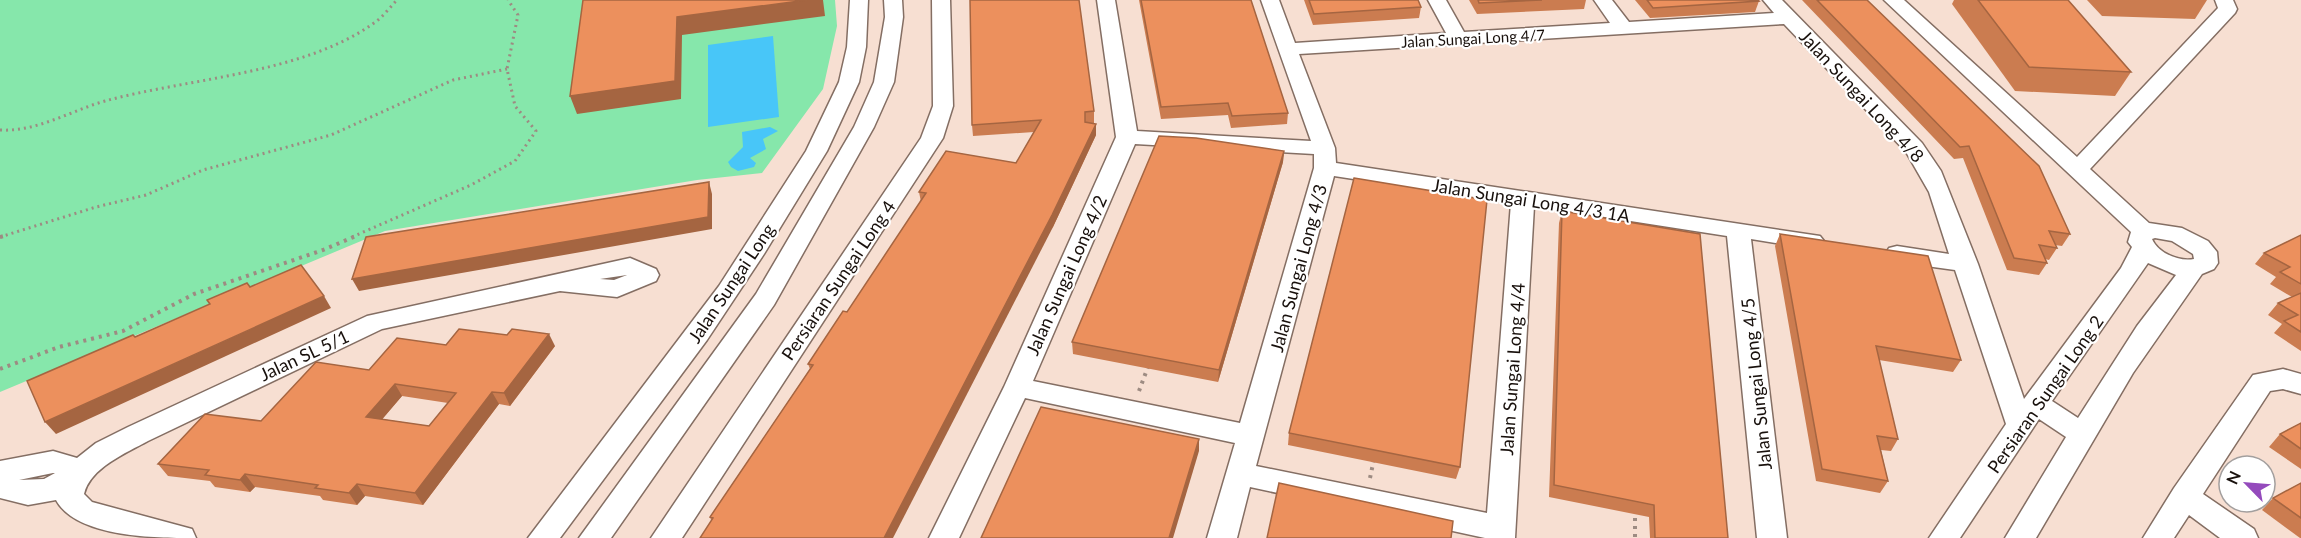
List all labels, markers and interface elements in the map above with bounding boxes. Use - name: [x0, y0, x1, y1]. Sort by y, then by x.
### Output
- street label: Jalan Sungai Long 4/7: [1401, 25, 1546, 51]
- street label: Jalan Sungai Long 4/8: [1795, 25, 1929, 167]
- street label: Jalan Sungai Long 4/3 1A: [1431, 173, 1632, 227]
- street label: Jalan Sungai Long 4/3: [1265, 182, 1331, 354]
- street label: Jalan Sungai Long 4/2: [1021, 192, 1111, 358]
- street label: Persiaran Sungai Long 4: [776, 196, 900, 364]
- street label: Jalan Sungai Long: [683, 219, 779, 347]
- street label: Jalan Sungai Long 4/4: [1495, 282, 1529, 456]
- street label: Jalan Sungai Long 4/5: [1736, 297, 1776, 471]
- street label: Persiaran Sungai Long 2: [1982, 311, 2108, 477]
- street label: Jalan SL 5/1: [256, 325, 352, 385]
- north arrow: [2217, 454, 2277, 514]
- text: N: [2222, 468, 2244, 487]

